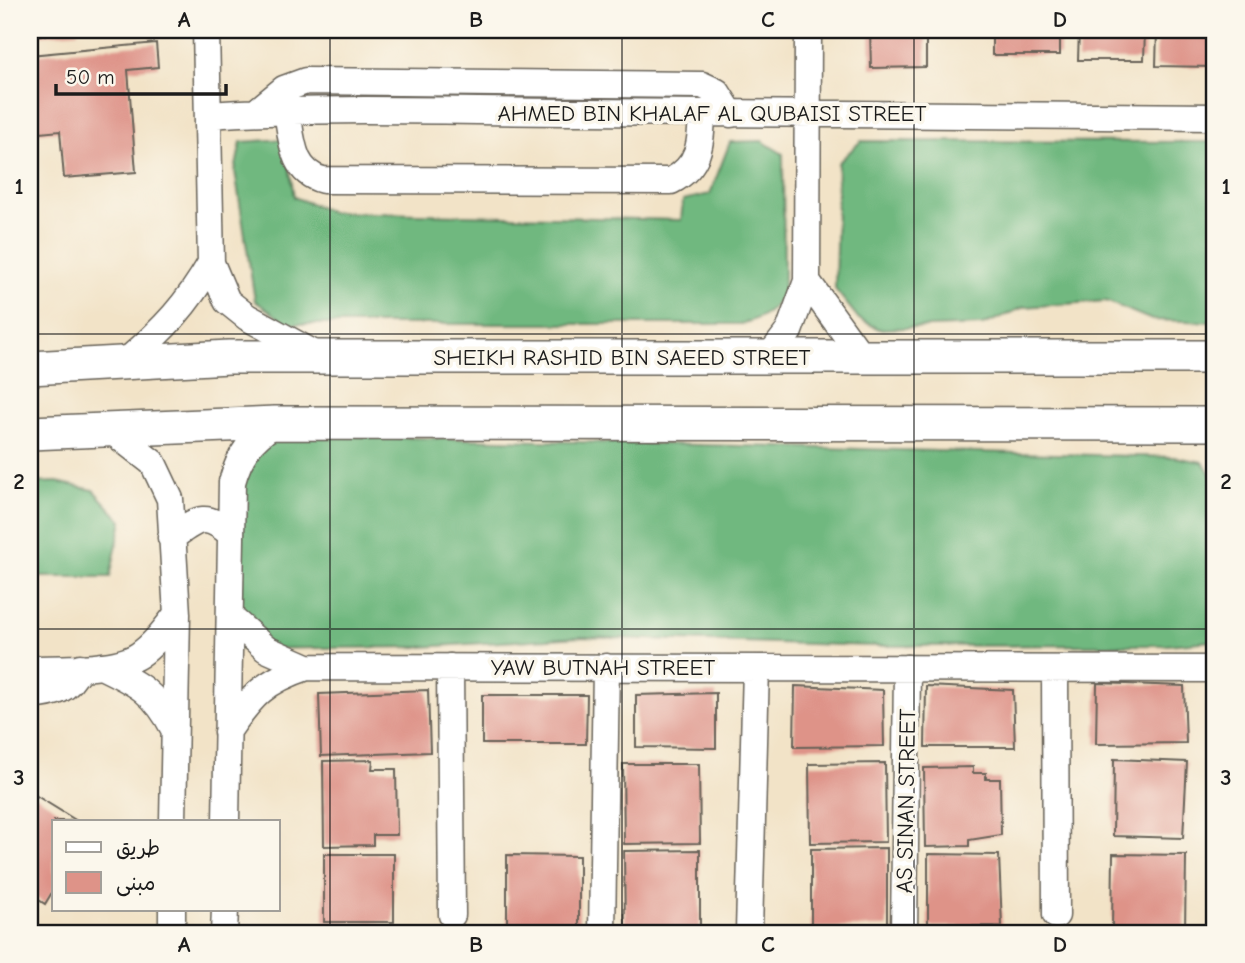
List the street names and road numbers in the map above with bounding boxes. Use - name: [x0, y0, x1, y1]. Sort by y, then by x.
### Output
- street label: AHMED BIN KHALAF AL QUBAISI STREET: [498, 100, 926, 127]
- street label: SHEIKH RASHID BIN SAEED STREET: [433, 344, 811, 371]
- street label: YAW BUTNAH STREET: [491, 654, 715, 681]
- street label: AS SINAN STREET: [891, 708, 921, 894]

